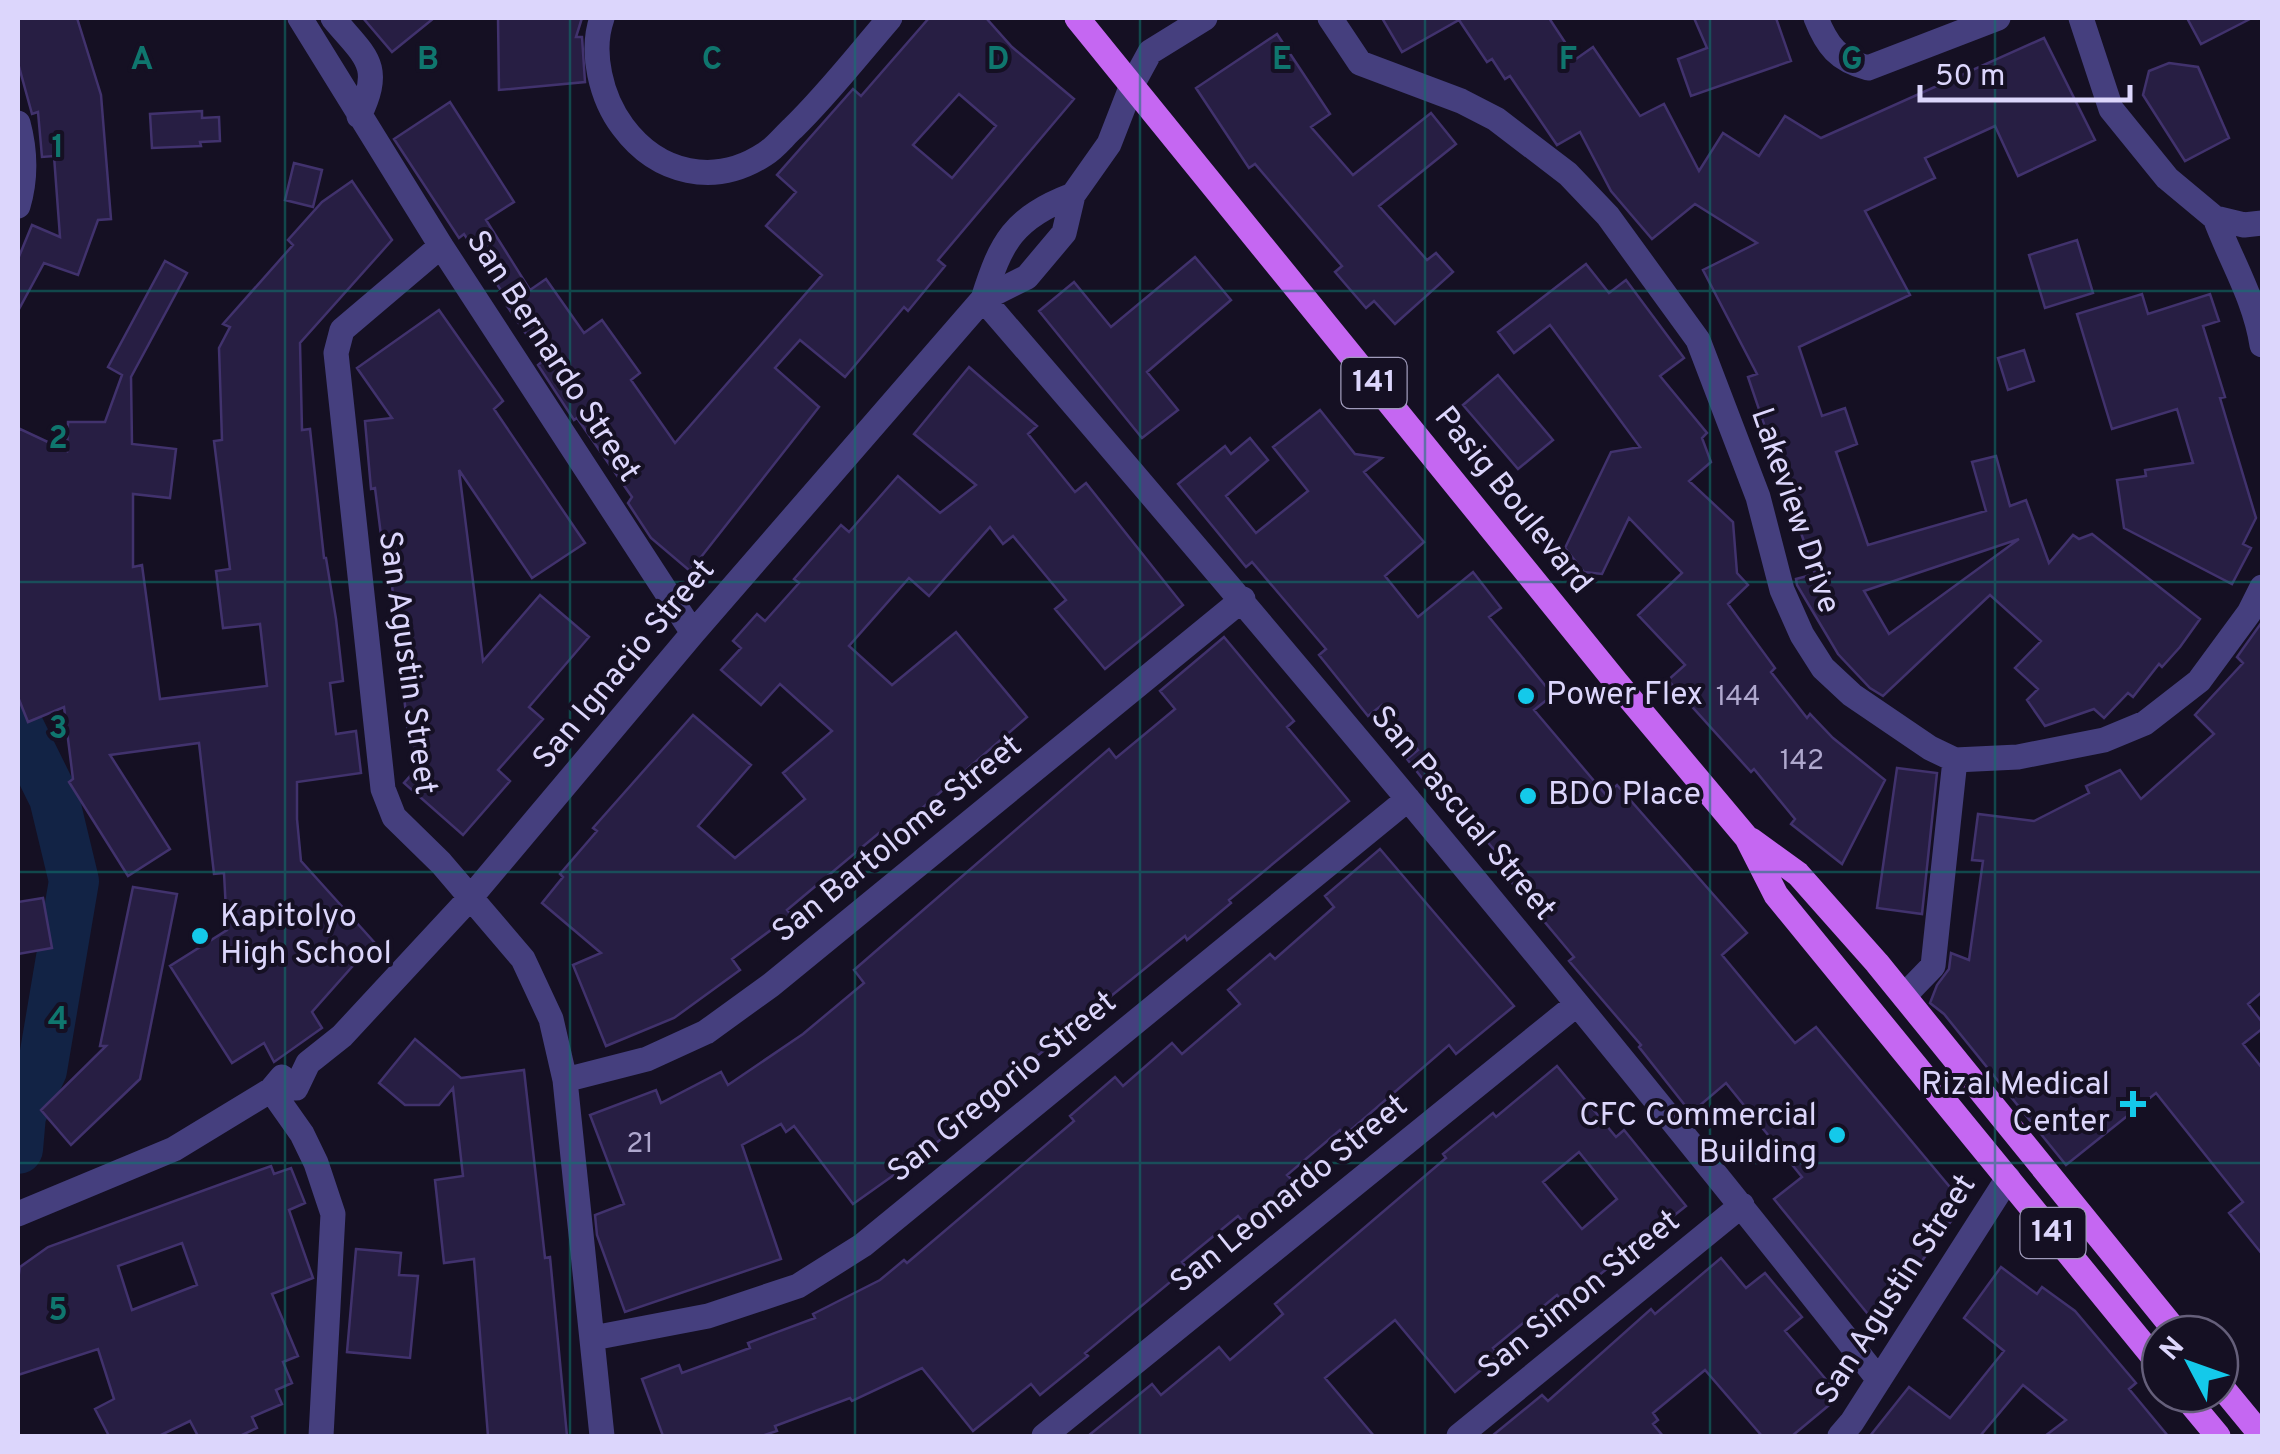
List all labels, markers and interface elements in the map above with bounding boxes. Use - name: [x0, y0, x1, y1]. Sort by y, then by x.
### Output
- scale bar: [1920, 40, 2130, 102]
- text: A: [131, 41, 153, 81]
- text: B: [417, 41, 439, 81]
- text: C: [702, 41, 722, 81]
- text: D: [987, 41, 1009, 81]
- text: E: [1272, 41, 1292, 81]
- text: F: [1559, 41, 1577, 81]
- text: G: [1841, 41, 1863, 81]
- text: 50 m: [1935, 59, 2005, 96]
- text: 1: [52, 129, 64, 169]
- street label: San Bernardo Street: [456, 224, 648, 490]
- road number: 141: [1342, 358, 1406, 408]
- street label: Pasig Boulevard: [1424, 399, 1600, 603]
- street label: Lakeview Drive: [1740, 403, 1848, 619]
- text: 2: [48, 420, 68, 460]
- street label: San Agustin Street: [368, 528, 444, 798]
- street label: San Ignacio Street: [525, 552, 725, 778]
- place label: Power Flex: [1546, 676, 1703, 716]
- house number: 144: [1716, 680, 1760, 716]
- marker: Power Flex: [1515, 685, 1537, 707]
- street label: San Pascual Street: [1361, 699, 1563, 929]
- text: 3: [48, 710, 68, 750]
- street label: San Bartolome Street: [765, 727, 1031, 953]
- house number: 142: [1780, 744, 1824, 780]
- place label: BDO Place: [1548, 776, 1701, 816]
- marker: BDO Place: [1517, 785, 1539, 807]
- place label: Kapitolyo High School: [220, 898, 392, 975]
- marker: Kapitolyo High School: [189, 925, 211, 947]
- street label: San Gregorio Street: [881, 983, 1125, 1193]
- text: 4: [48, 1001, 68, 1041]
- place label: Rizal Medical Center: [1921, 1066, 2110, 1143]
- street label: San Leonardo Street: [1163, 1087, 1417, 1303]
- marker: Rizal Medical Center: [2120, 1091, 2146, 1117]
- place label: CFC Commercial Building: [1579, 1097, 1817, 1174]
- marker: CFC Commercial Building: [1826, 1124, 1848, 1146]
- house number: 21: [626, 1127, 654, 1163]
- street label: San Agustin Street: [1808, 1168, 1986, 1412]
- street label: San Simon Street: [1471, 1202, 1689, 1390]
- road number: 141: [2020, 1208, 2086, 1258]
- text: 5: [48, 1292, 68, 1332]
- north arrow: [2140, 1314, 2240, 1414]
- text: N: [2153, 1330, 2194, 1369]

